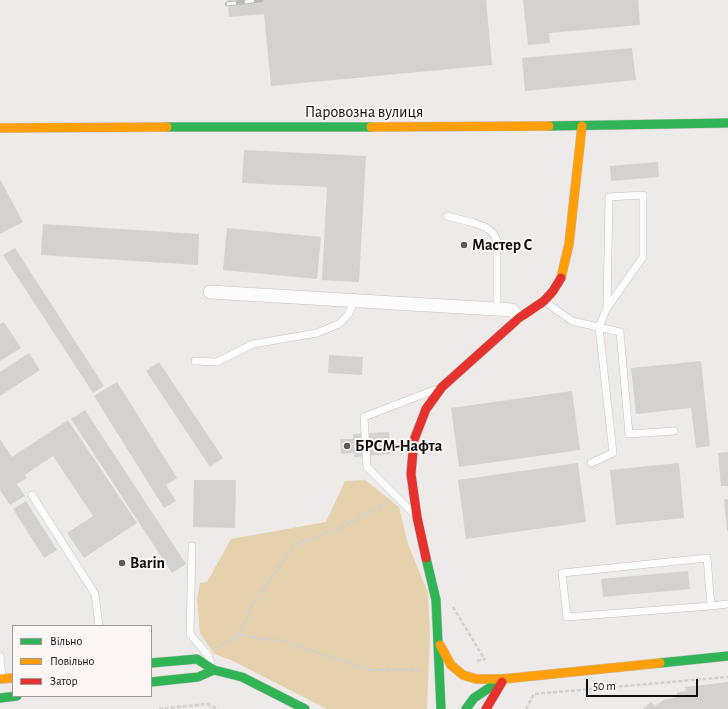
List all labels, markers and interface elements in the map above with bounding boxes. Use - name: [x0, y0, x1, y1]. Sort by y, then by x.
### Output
- street label: Паровозна вулиця: [305, 102, 423, 122]
- place label: Мастер С: [472, 235, 532, 255]
- marker: Мастер С: [459, 240, 469, 250]
- place label: БРСМ-Нафта: [355, 436, 442, 456]
- marker: БРСМ-Нафта: [342, 441, 352, 451]
- place label: Barin: [130, 553, 165, 573]
- marker: Barin: [117, 558, 127, 568]
- legend: [12, 625, 152, 697]
- text: Вільно: [50, 635, 82, 647]
- text: Повільно: [50, 655, 94, 667]
- scale bar: [588, 671, 700, 697]
- text: Затор: [50, 675, 78, 687]
- text: 50 m: [593, 680, 616, 692]

